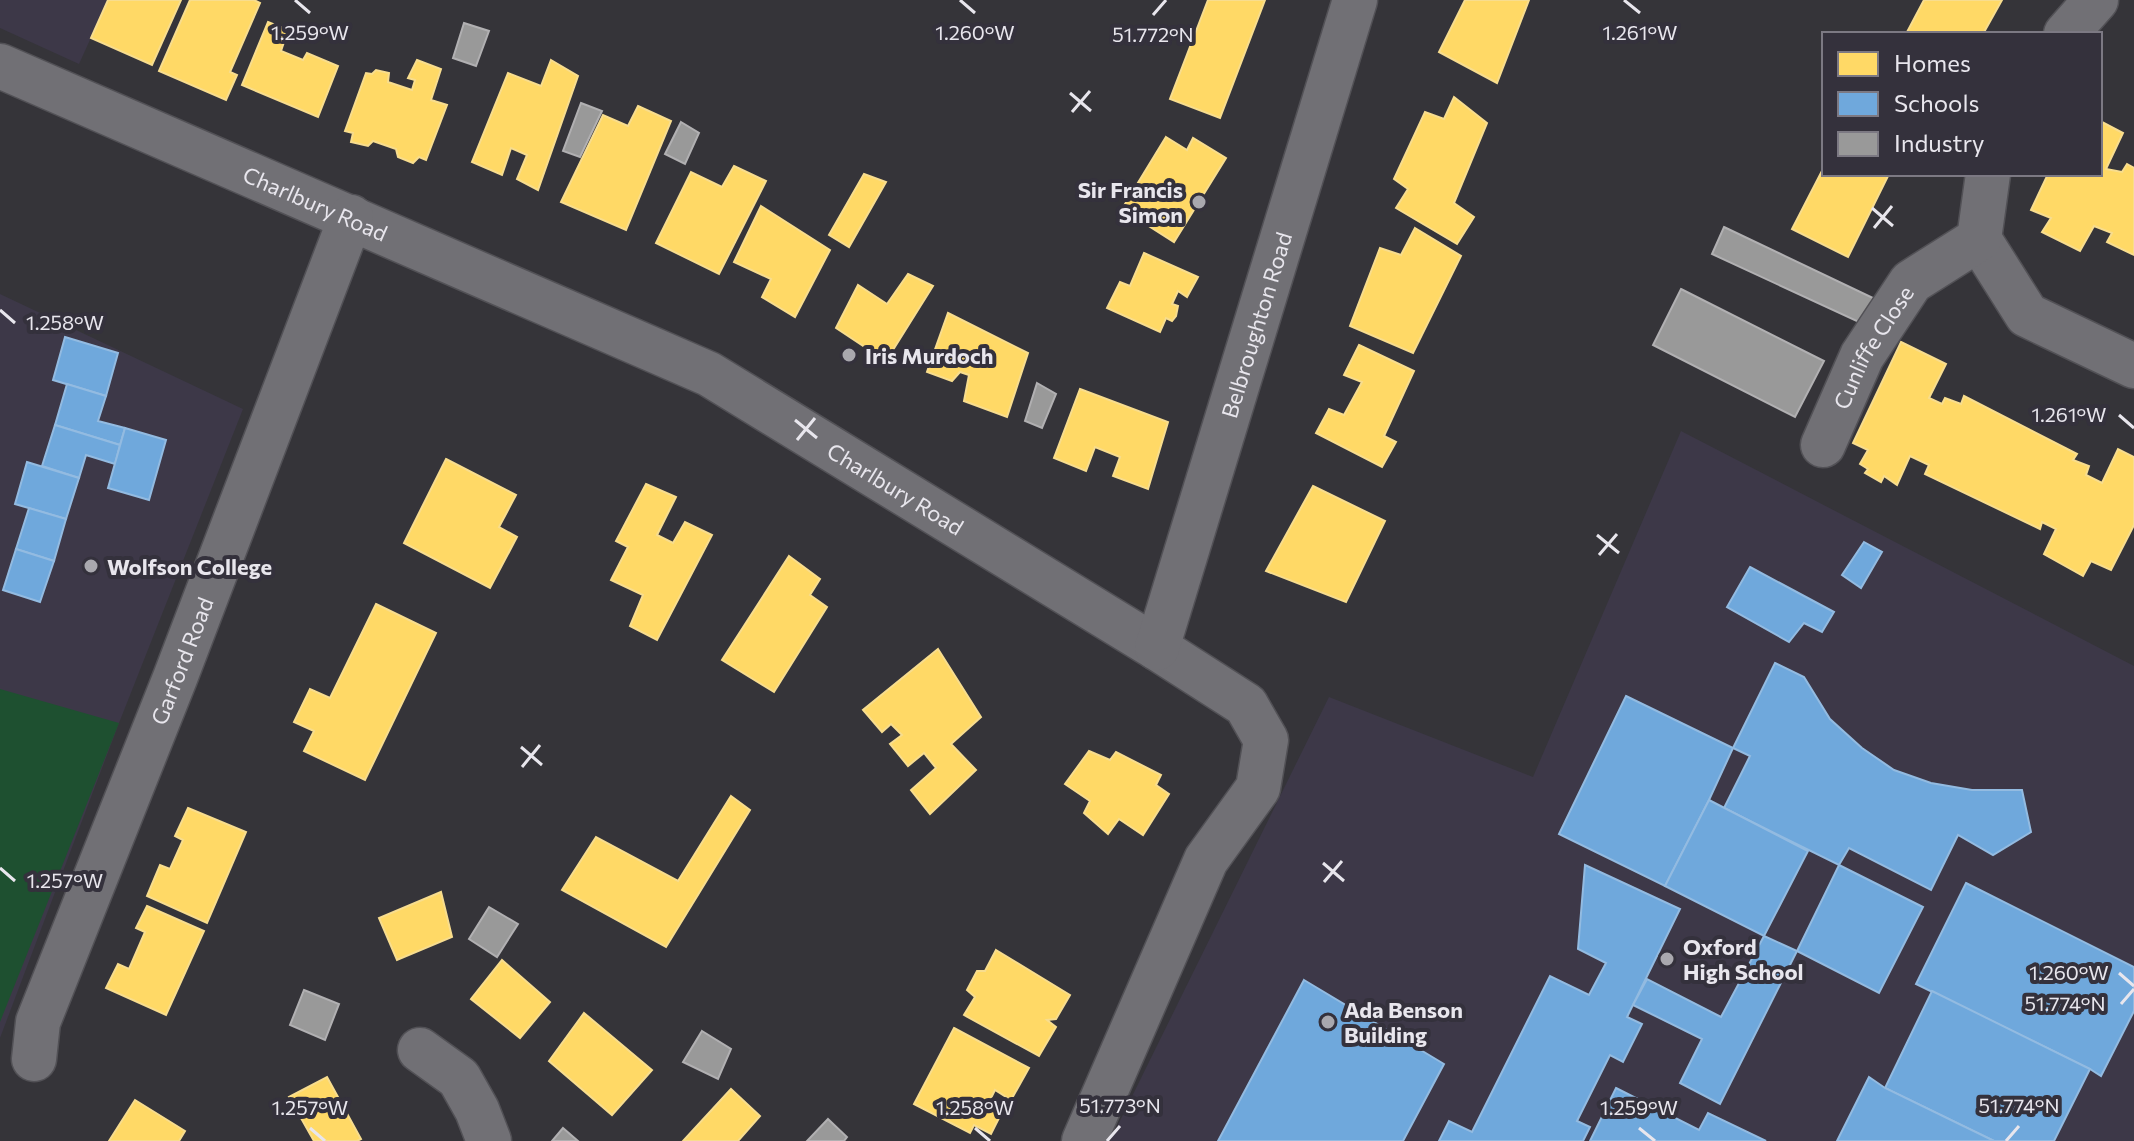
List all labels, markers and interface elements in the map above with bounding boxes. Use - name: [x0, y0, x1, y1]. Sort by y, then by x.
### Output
- text: 1.259°W: [271, 20, 349, 44]
- text: 1.260°W: [935, 20, 1015, 44]
- text: 1.261°W: [1603, 20, 1677, 44]
- text: 51.772°N: [1112, 22, 1194, 46]
- legend: [1822, 32, 2102, 176]
- text: Homes: [1894, 48, 1971, 77]
- text: Schools: [1894, 88, 1979, 117]
- text: Industry: [1894, 128, 1984, 157]
- street label: Charlbury Road: [239, 160, 392, 246]
- place label: Sir Francis Simon: [1078, 176, 1183, 228]
- marker: Sir Francis Simon: [1190, 193, 1208, 211]
- street label: Belbroughton Road: [1215, 228, 1297, 421]
- street label: Cunliffe Close: [1827, 280, 1919, 413]
- text: 1.258°W: [26, 310, 104, 334]
- place label: Iris Murdoch: [865, 342, 993, 369]
- marker: Iris Murdoch: [840, 346, 858, 364]
- text: 1.261°W: [2032, 402, 2106, 426]
- street label: Charlbury Road: [823, 436, 969, 540]
- place label: Wolfson College: [107, 553, 272, 580]
- marker: Wolfson College: [82, 557, 100, 575]
- street label: Garford Road: [144, 593, 218, 728]
- text: 1.257°W: [27, 868, 103, 892]
- place label: Oxford High School: [1683, 933, 1804, 985]
- marker: Oxford High School: [1658, 950, 1676, 968]
- text: 1.260°W: [2029, 960, 2109, 984]
- text: 51.774°N: [2025, 991, 2105, 1015]
- place label: Ada Benson Building: [1344, 996, 1463, 1048]
- marker: Ada Benson Building: [1319, 1013, 1337, 1031]
- text: 51.773°N: [1079, 1093, 1161, 1117]
- text: 51.774°N: [1979, 1093, 2059, 1117]
- text: 1.257°W: [272, 1095, 348, 1119]
- text: 1.258°W: [936, 1095, 1014, 1119]
- text: 1.259°W: [1600, 1095, 1678, 1119]

